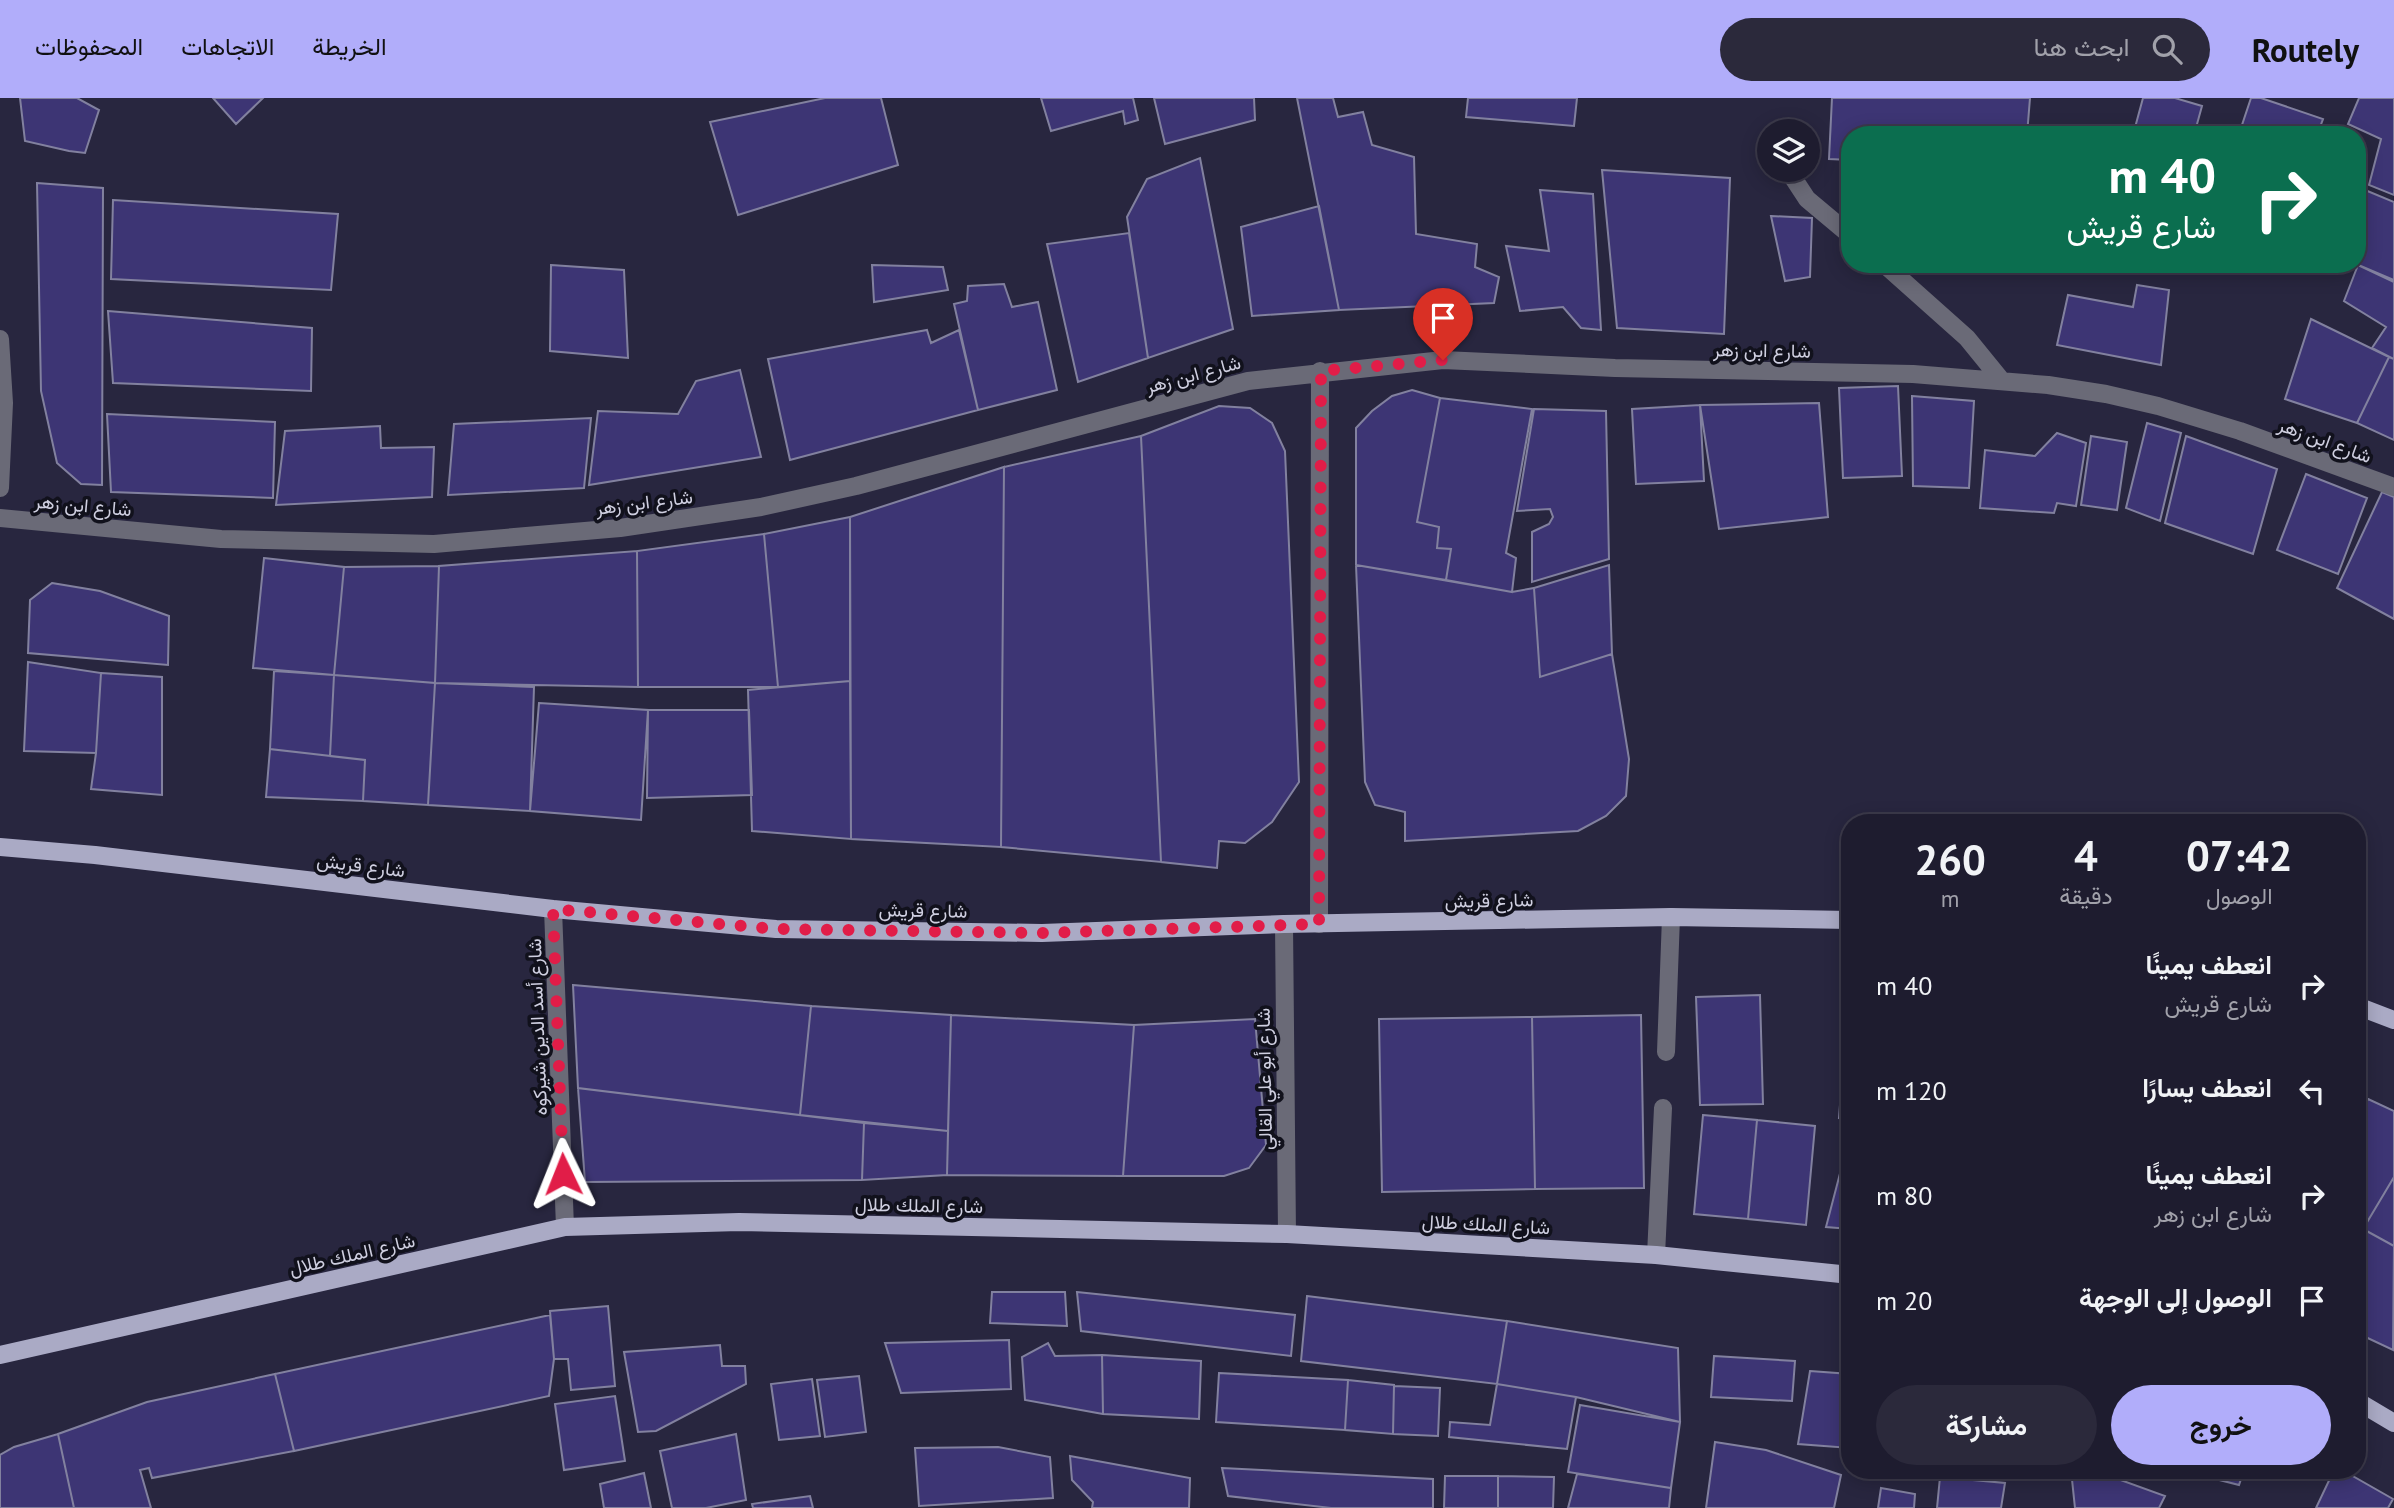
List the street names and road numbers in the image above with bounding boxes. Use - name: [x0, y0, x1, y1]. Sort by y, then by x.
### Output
- street label: شارع ابن زهر: [1712, 337, 1811, 364]
- street label: شارع ابن زهر: [1142, 350, 1244, 399]
- street label: شارع ابن زهر: [2274, 412, 2375, 469]
- street label: شارع ابن زهر: [593, 484, 694, 521]
- street label: شارع ابن زهر: [32, 489, 133, 522]
- street label: شارع قريش: [315, 848, 407, 883]
- street label: شارع قريش: [1444, 887, 1534, 914]
- street label: شارع قريش: [878, 897, 968, 924]
- street label: شارع أسد الدين شيركوه: [522, 938, 553, 1116]
- street label: شارع أبو علي القالي: [1251, 1008, 1281, 1150]
- street label: شارع الملك طلال: [855, 1192, 983, 1219]
- street label: شارع الملك طلال: [1421, 1209, 1551, 1240]
- street label: شارع الملك طلال: [287, 1228, 418, 1281]

